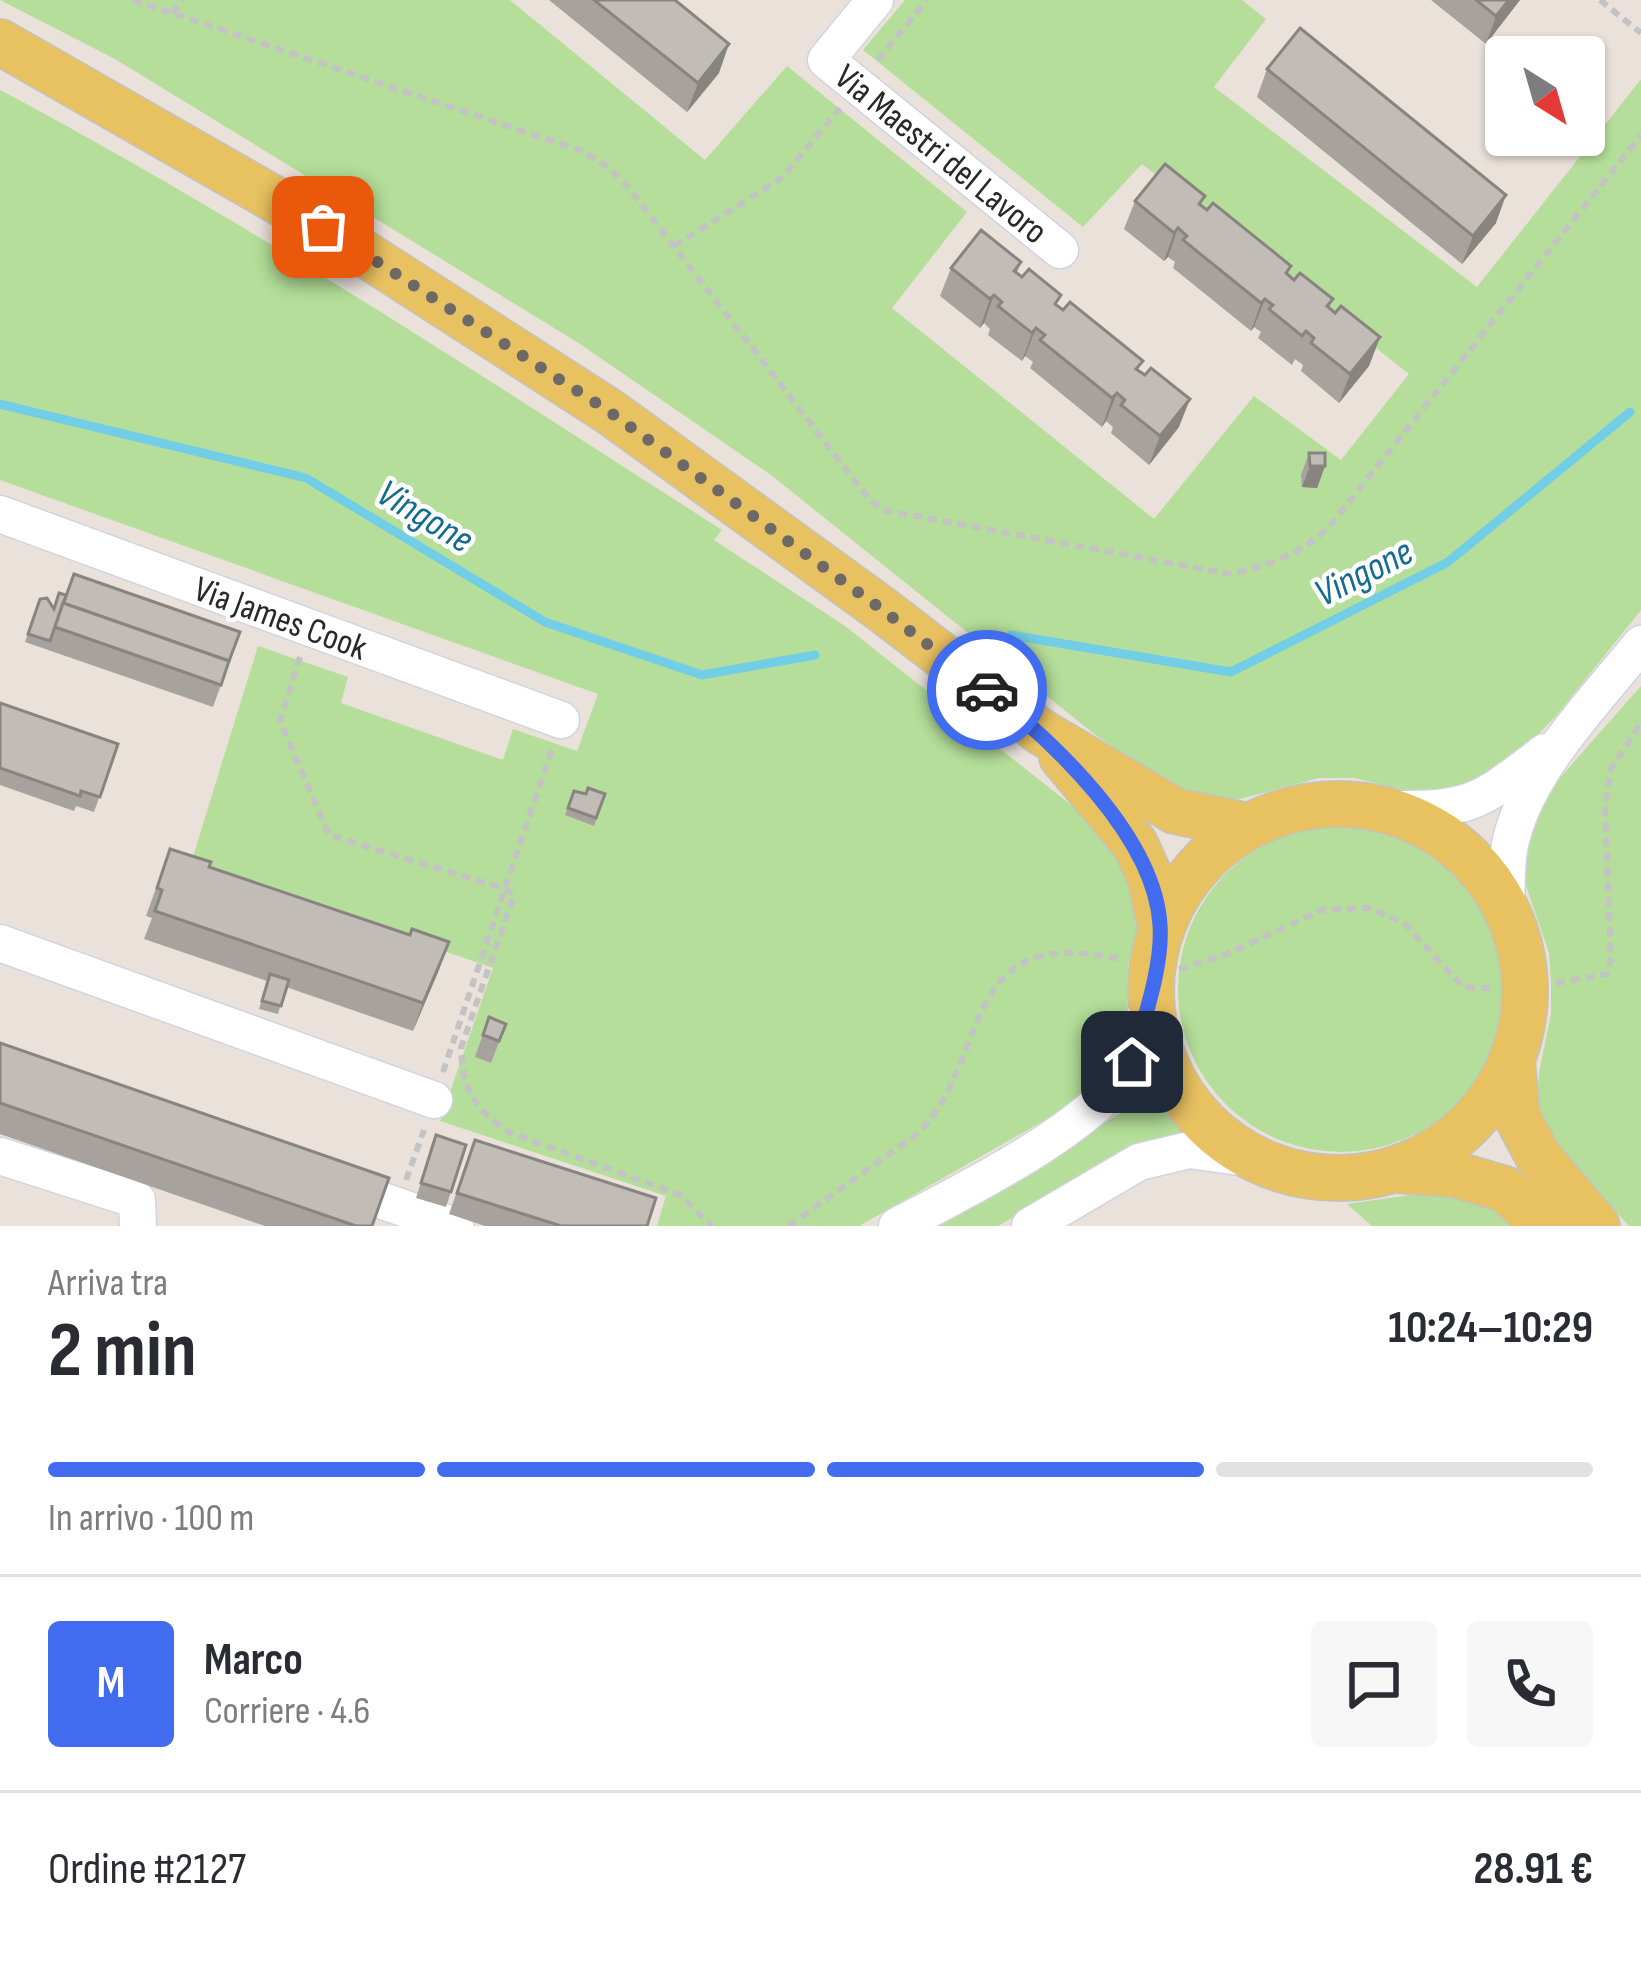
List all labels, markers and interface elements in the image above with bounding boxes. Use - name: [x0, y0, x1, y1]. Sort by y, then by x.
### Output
- north arrow: [1485, 36, 1605, 156]
- map controls: [1485, 36, 1605, 156]
- street label: Via Maestri del Lavoro: [825, 56, 1055, 254]
- pin: [272, 176, 374, 278]
- icon: bag: [290, 194, 356, 260]
- water label: Vingone: [368, 470, 481, 564]
- water label: Vingone: [1307, 529, 1421, 618]
- street label: Via James Cook: [188, 568, 373, 671]
- courier: [927, 630, 1047, 750]
- icon: car: [954, 657, 1020, 723]
- pin: [1081, 1011, 1183, 1113]
- icon: home: [1099, 1029, 1165, 1095]
- text: Arriva tra: [48, 1260, 168, 1307]
- text: 10:24–10:29: [1388, 1301, 1593, 1356]
- text: 2 min: [48, 1305, 197, 1398]
- text: In arrivo · 100 m: [48, 1495, 254, 1542]
- button: chat: [1311, 1621, 1437, 1747]
- button: phone: [1467, 1621, 1593, 1747]
- text: Marco: [204, 1633, 303, 1688]
- text: M: [97, 1656, 125, 1711]
- text: Corriere · 4.6: [204, 1688, 370, 1735]
- text: Ordine #2127: [48, 1842, 246, 1897]
- text: 28.91 €: [1474, 1842, 1593, 1897]

